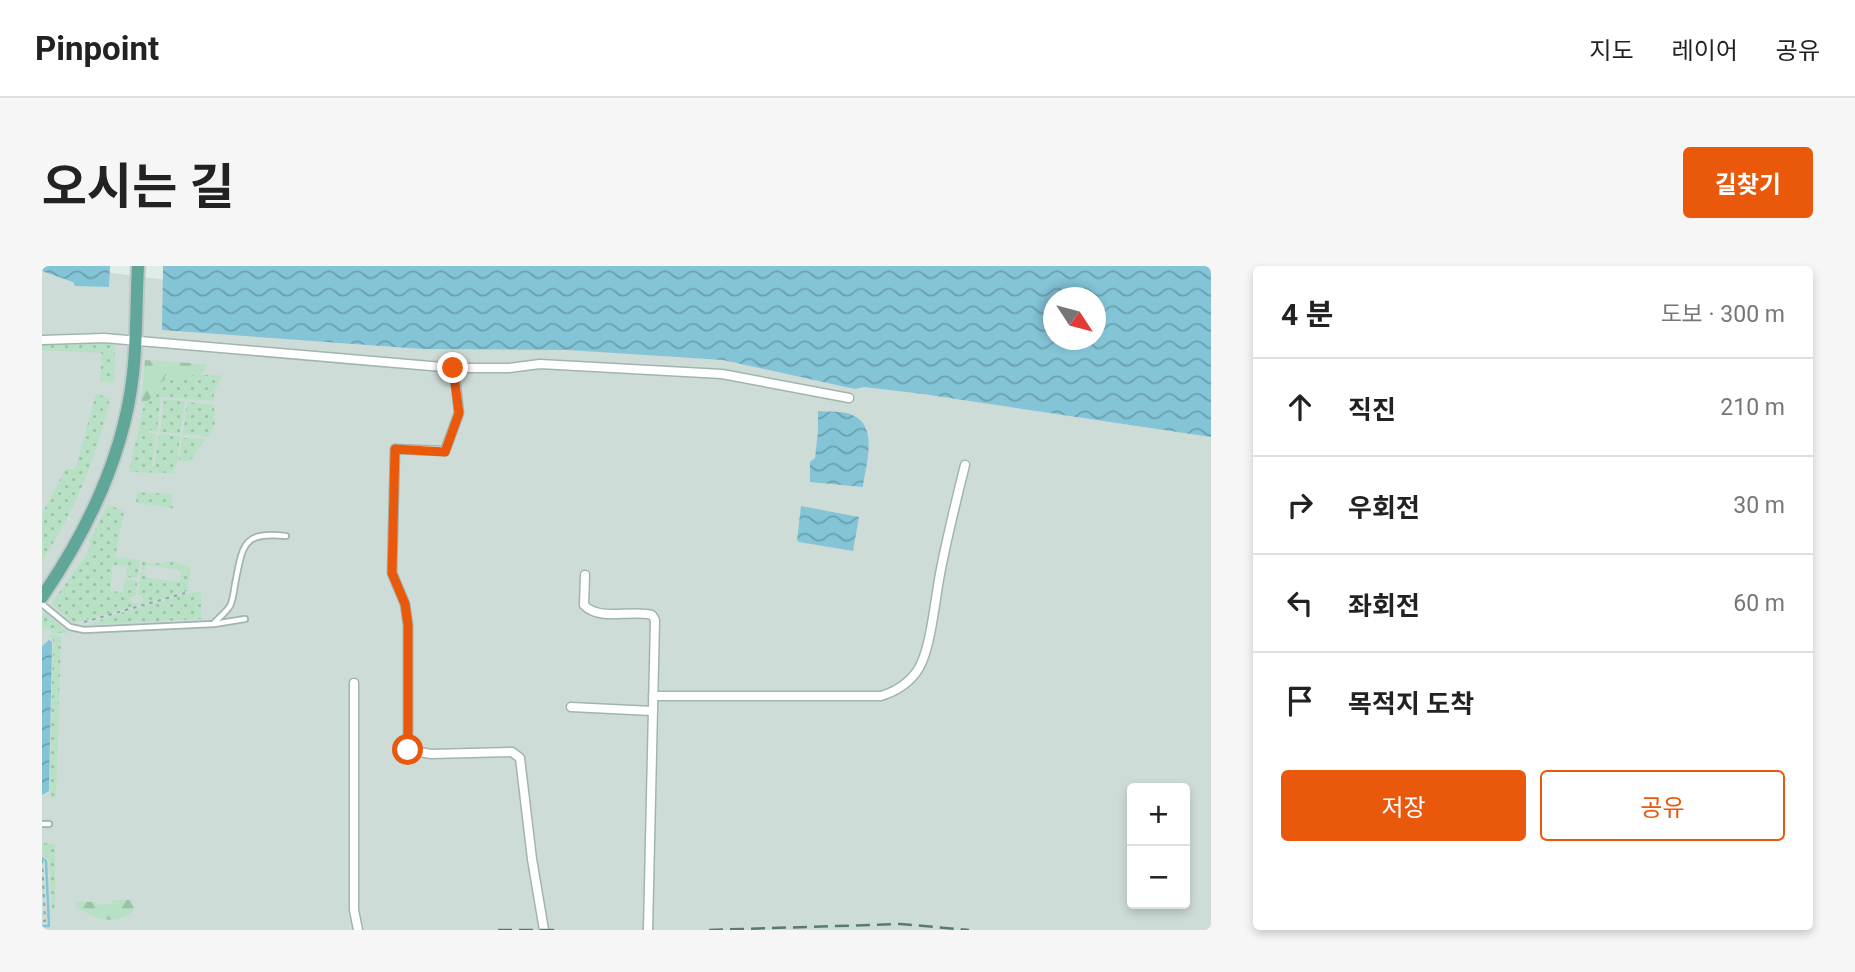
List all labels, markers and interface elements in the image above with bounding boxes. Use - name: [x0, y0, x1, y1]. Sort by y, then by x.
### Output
- text: Pinpoint: [35, 29, 159, 68]
- text: 지도: [1589, 37, 1634, 65]
- text: 레이어: [1672, 37, 1738, 65]
- text: 공유: [1776, 37, 1820, 65]
- button: 길찾기: [1683, 147, 1813, 218]
- text: 오시는 길: [42, 159, 235, 216]
- north arrow: [1043, 287, 1106, 350]
- text: 4 분: [1281, 297, 1333, 332]
- text: 도보 · 300 m: [1661, 301, 1785, 328]
- route end: [437, 352, 468, 383]
- icon: ahead: [1281, 388, 1319, 426]
- text: 210 m: [1720, 394, 1785, 421]
- text: 직진: [1348, 395, 1396, 425]
- icon: right: [1281, 486, 1319, 524]
- text: 30 m: [1733, 492, 1785, 519]
- text: 우회전: [1348, 493, 1420, 523]
- icon: left: [1281, 584, 1319, 622]
- text: 60 m: [1733, 590, 1785, 617]
- text: 좌회전: [1348, 591, 1420, 621]
- icon: arrive: [1281, 682, 1319, 720]
- text: 목적지 도착: [1348, 689, 1474, 719]
- route start: [392, 734, 423, 765]
- button: 저장: [1281, 770, 1526, 841]
- button: 공유: [1540, 770, 1785, 841]
- map controls: [1127, 783, 1190, 909]
- button: +: [1127, 783, 1190, 846]
- button: −: [1127, 846, 1190, 909]

